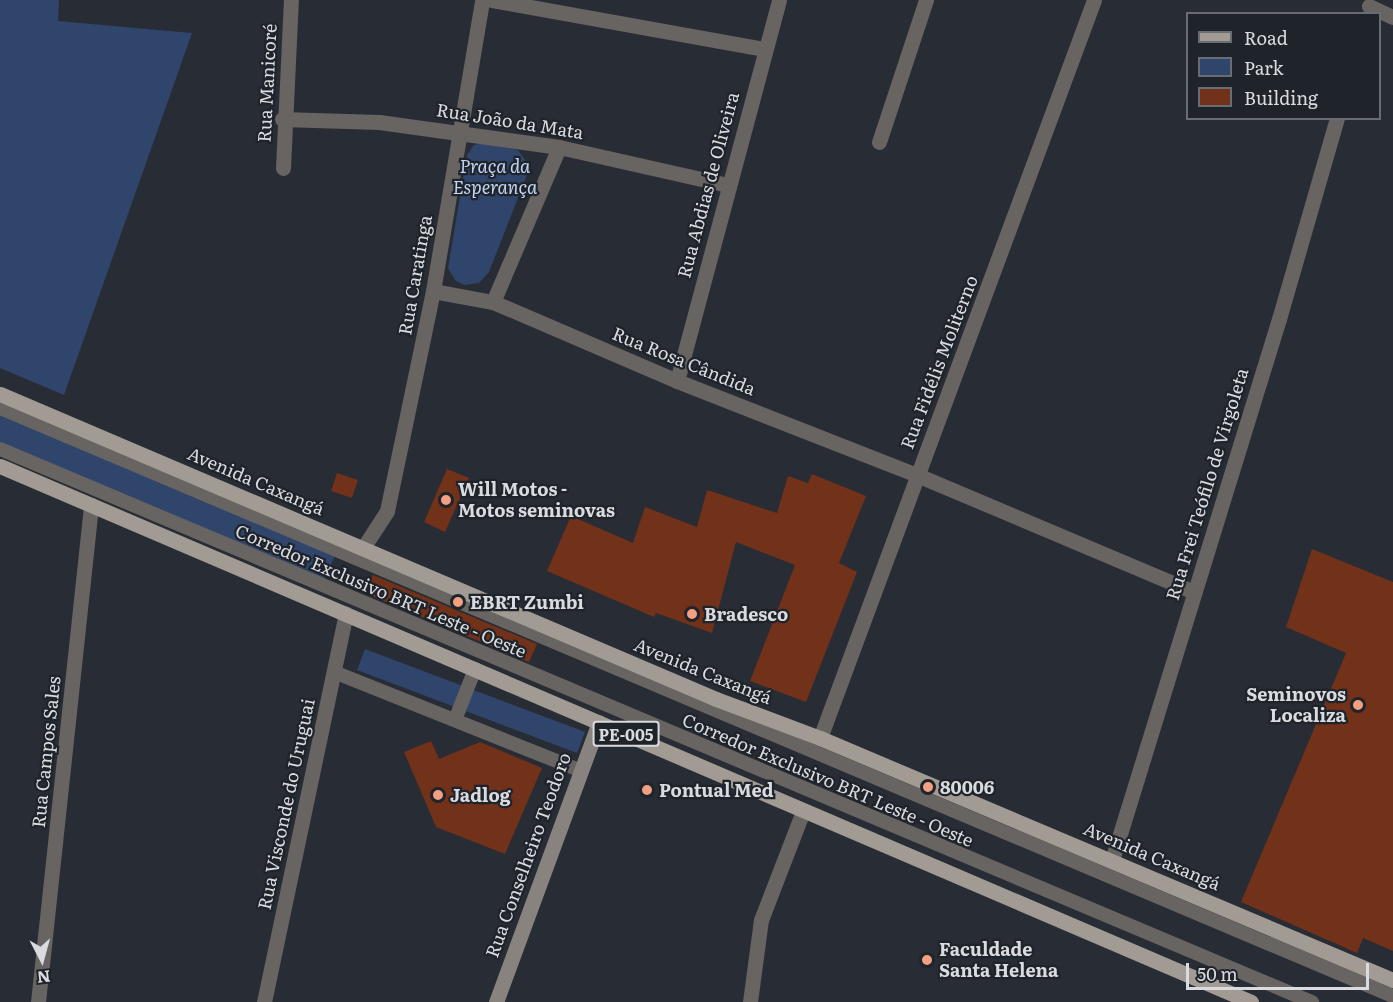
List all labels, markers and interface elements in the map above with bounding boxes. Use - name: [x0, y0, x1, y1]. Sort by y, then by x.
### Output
- legend: [1186, 12, 1381, 120]
- street label: Rua Manicoré: [253, 23, 281, 143]
- text: Road: [1244, 24, 1288, 51]
- text: Park: [1244, 54, 1283, 81]
- text: Building: [1244, 84, 1318, 111]
- street label: Rua Abdias de Oliveira: [673, 90, 743, 280]
- street label: Rua João da Mata: [435, 99, 585, 143]
- park label: Praça da Esperança: [453, 156, 537, 198]
- street label: Rua Caratinga: [394, 213, 436, 337]
- street label: Rua Fidélis Moliterno: [896, 272, 982, 452]
- street label: Rua Rosa Cândida: [609, 322, 759, 400]
- street label: Rua Frei Teófilo de Virgoleta: [1161, 365, 1253, 603]
- street label: Avenida Caxangá: [184, 442, 328, 520]
- place label: Will Motos - Motos seminovas: [458, 479, 615, 522]
- marker: Will Motos - Motos seminovas: [439, 493, 453, 507]
- street label: Corredor Exclusivo BRT Leste - Oeste: [232, 520, 530, 662]
- place label: EBRT Zumbi: [470, 591, 584, 613]
- marker: EBRT Zumbi: [451, 595, 465, 609]
- place label: Bradesco: [704, 603, 788, 625]
- marker: Bradesco: [685, 607, 699, 621]
- street label: Avenida Caxangá: [631, 634, 775, 708]
- street label: Rua Campos Sales: [27, 675, 65, 829]
- place label: Seminovos Localiza: [1246, 684, 1346, 726]
- street label: Rua Visconde do Uruguai: [253, 696, 319, 912]
- marker: Seminovos Localiza: [1351, 698, 1365, 712]
- street label: Corredor Exclusivo BRT Leste - Oeste: [679, 709, 977, 851]
- road number: PE-005: [592, 721, 660, 747]
- street label: Rua Conselheiro Teodoro: [481, 750, 575, 960]
- place label: 80006: [940, 776, 994, 798]
- place label: Pontual Med: [659, 779, 774, 801]
- marker: 80006: [921, 780, 935, 794]
- marker: Pontual Med: [640, 783, 654, 797]
- place label: Jadlog: [450, 784, 511, 806]
- marker: Jadlog: [431, 788, 445, 802]
- street label: Avenida Caxangá: [1080, 817, 1224, 895]
- north arrow: [12, 930, 72, 990]
- place label: Faculdade Santa Helena: [939, 939, 1058, 982]
- scale bar: [1189, 951, 1372, 989]
- marker: Faculdade Santa Helena: [920, 953, 934, 967]
- text: 50 m: [1197, 960, 1238, 987]
- text: N: [36, 965, 52, 991]

